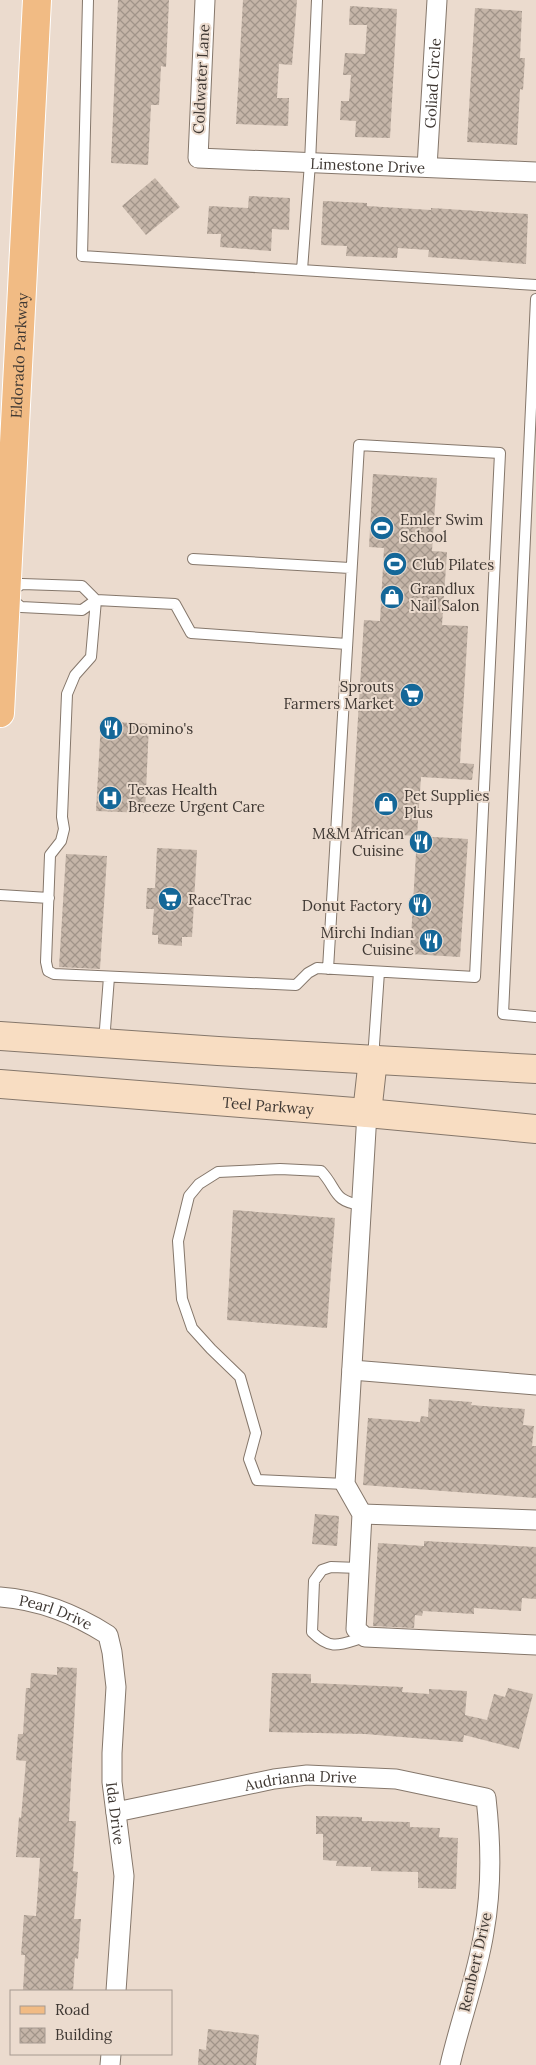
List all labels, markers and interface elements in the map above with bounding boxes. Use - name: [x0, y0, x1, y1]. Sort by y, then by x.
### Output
- street label: Coldwater Lane: [189, 24, 213, 134]
- street label: Goliad Circle: [420, 37, 444, 129]
- street label: Limestone Drive: [310, 153, 425, 177]
- street label: Eldorado Parkway: [6, 292, 31, 419]
- place label: Emler Swim School: [400, 510, 483, 546]
- sports icon: Emler Swim School: [369, 515, 395, 541]
- sports icon: Club Pilates: [382, 551, 408, 577]
- place label: Club Pilates: [412, 555, 494, 574]
- place label: Grandlux Nail Salon: [410, 579, 480, 615]
- shop icon: Grandlux Nail Salon: [379, 584, 405, 610]
- place label: Sprouts Farmers Market: [283, 677, 394, 713]
- supermarket icon: Sprouts Farmers Market: [399, 682, 425, 708]
- restaurant icon: Domino's: [98, 715, 124, 741]
- place label: Domino's: [128, 719, 193, 738]
- place label: Texas Health Breeze Urgent Care: [128, 780, 265, 816]
- hospital icon: Texas Health Breeze Urgent Care: [97, 785, 123, 811]
- place label: Pet Supplies Plus: [404, 786, 489, 822]
- shop icon: Pet Supplies Plus: [373, 791, 399, 817]
- place label: M&M African Cuisine: [312, 824, 404, 860]
- restaurant icon: M&M African Cuisine: [408, 829, 434, 855]
- supermarket icon: RaceTrac: [157, 886, 183, 912]
- place label: RaceTrac: [188, 890, 252, 909]
- restaurant icon: Donut Factory: [407, 892, 433, 918]
- place label: Donut Factory: [302, 896, 402, 915]
- place label: Mirchi Indian Cuisine: [320, 923, 414, 959]
- restaurant icon: Mirchi Indian Cuisine: [418, 928, 444, 954]
- street label: Teel Parkway: [222, 1092, 315, 1118]
- street label: Pearl Drive: [18, 1590, 96, 1634]
- street label: Audrianna Drive: [242, 1765, 357, 1795]
- street label: Ida Drive: [103, 1781, 129, 1846]
- street label: Rembert Drive: [454, 1910, 496, 2014]
- legend: [10, 1990, 172, 2055]
- text: Road: [55, 2000, 90, 2019]
- text: Building: [55, 2025, 113, 2044]

